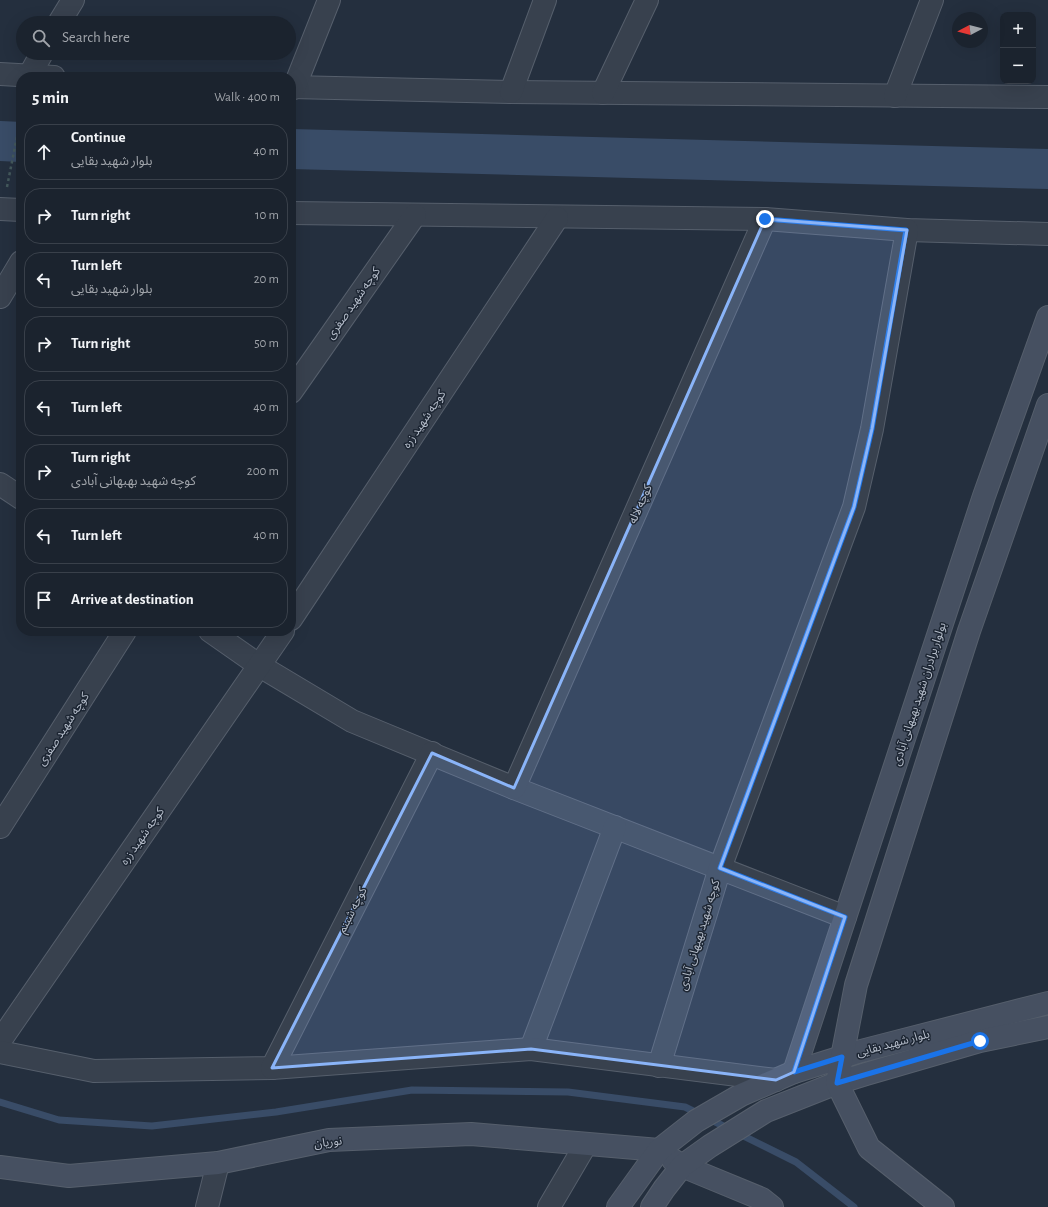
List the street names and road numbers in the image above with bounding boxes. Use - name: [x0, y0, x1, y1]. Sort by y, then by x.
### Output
- street label: کوچه شهید صفری: [324, 264, 384, 342]
- street label: کوچه شهید زره: [400, 387, 450, 451]
- street label: کوچه لاله: [626, 482, 656, 526]
- street label: بولوار برادران شهید بهبهانی آبادی: [890, 621, 949, 768]
- street label: کوچه شهید صفری: [35, 689, 93, 769]
- street label: کوچه شهید زره: [118, 804, 168, 868]
- street label: کوچه شهید بهبهانی آبادی: [676, 877, 724, 992]
- street label: کوچه شبنم: [335, 884, 372, 936]
- street label: بلوار شهید بقایی: [855, 1027, 931, 1060]
- street label: نوریان: [313, 1134, 343, 1151]

